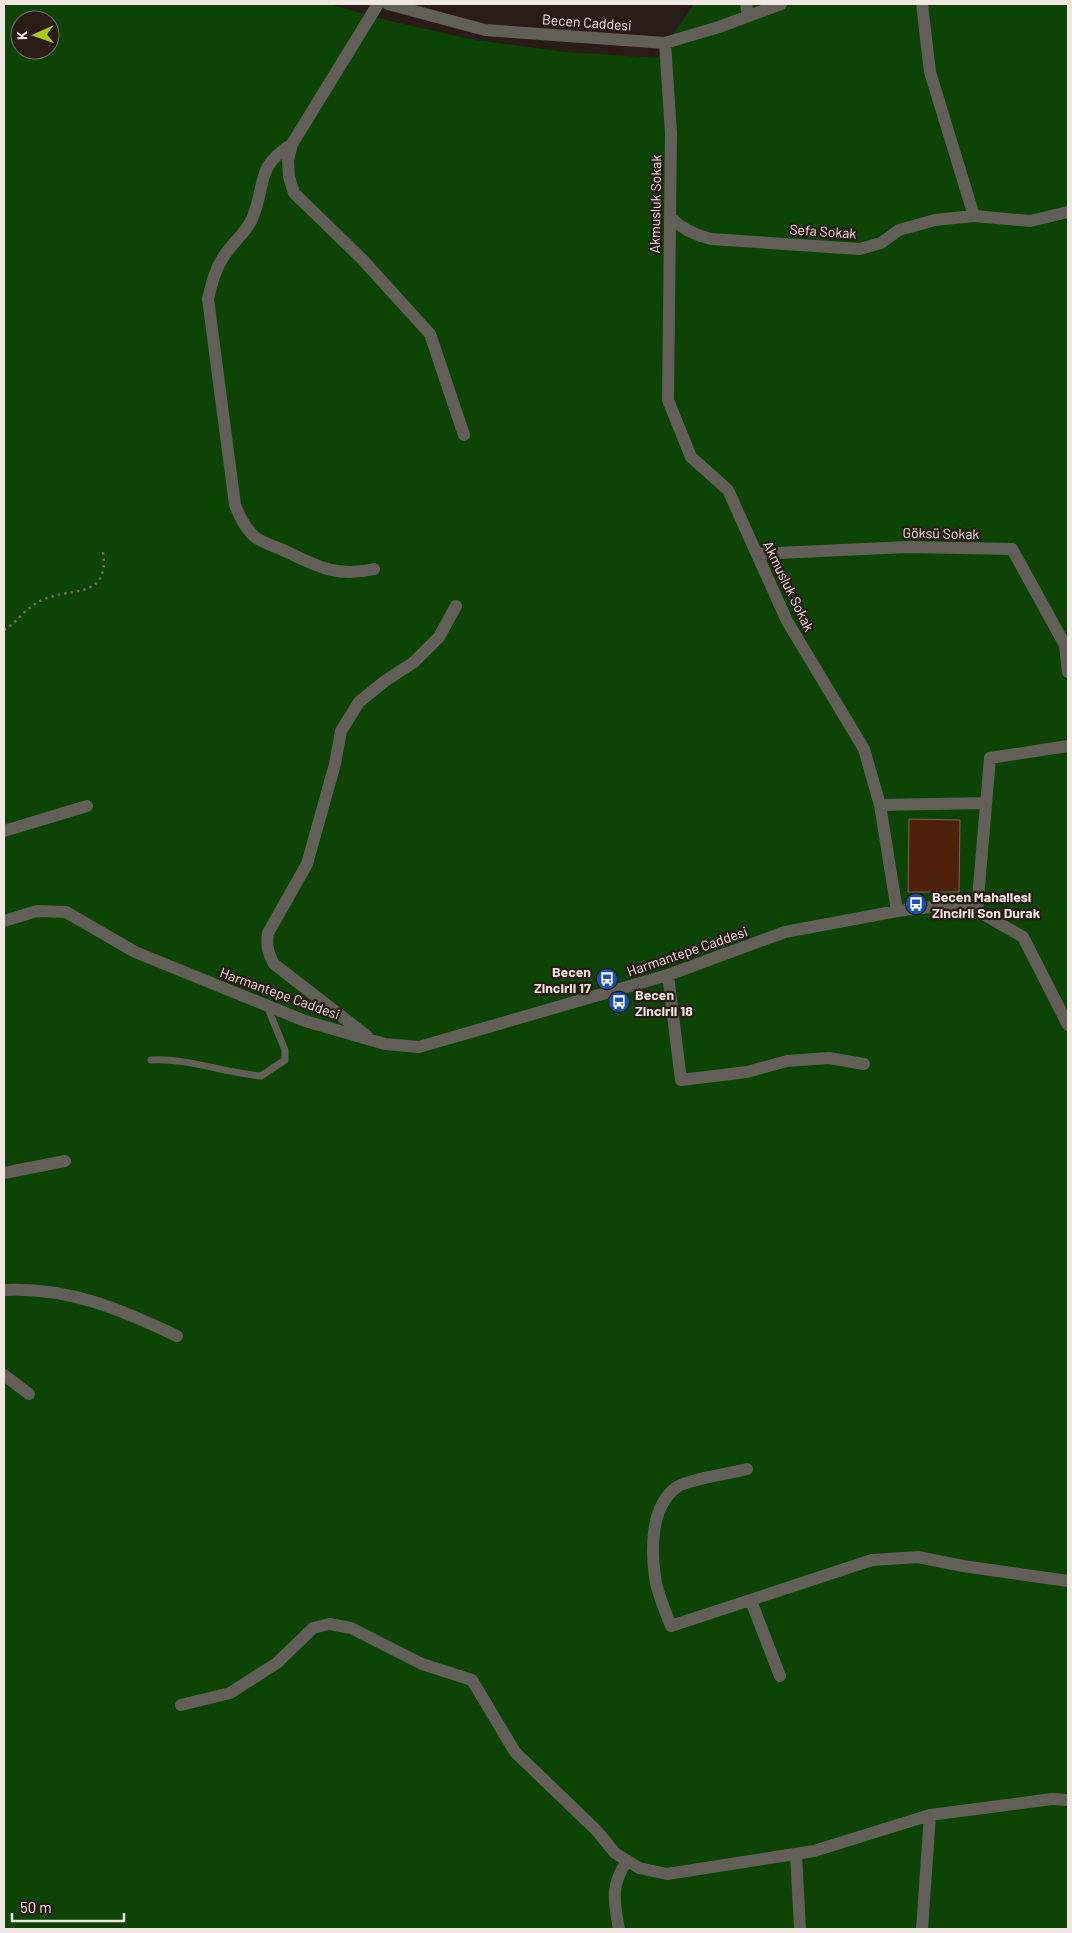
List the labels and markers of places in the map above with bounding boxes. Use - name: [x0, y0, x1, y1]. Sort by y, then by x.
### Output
- place label: Becen Mahallesi Zincirli Son Durak: [932, 888, 1041, 921]
- bus stop icon: Becen Mahallesi Zincirli Son Durak: [904, 892, 928, 916]
- place label: Becen Zincirli 17: [534, 963, 591, 996]
- bus stop icon: Becen Zincirli 17: [595, 967, 619, 991]
- place label: Becen Zincirli 18: [635, 986, 693, 1019]
- bus stop icon: Becen Zincirli 18: [607, 990, 631, 1014]

